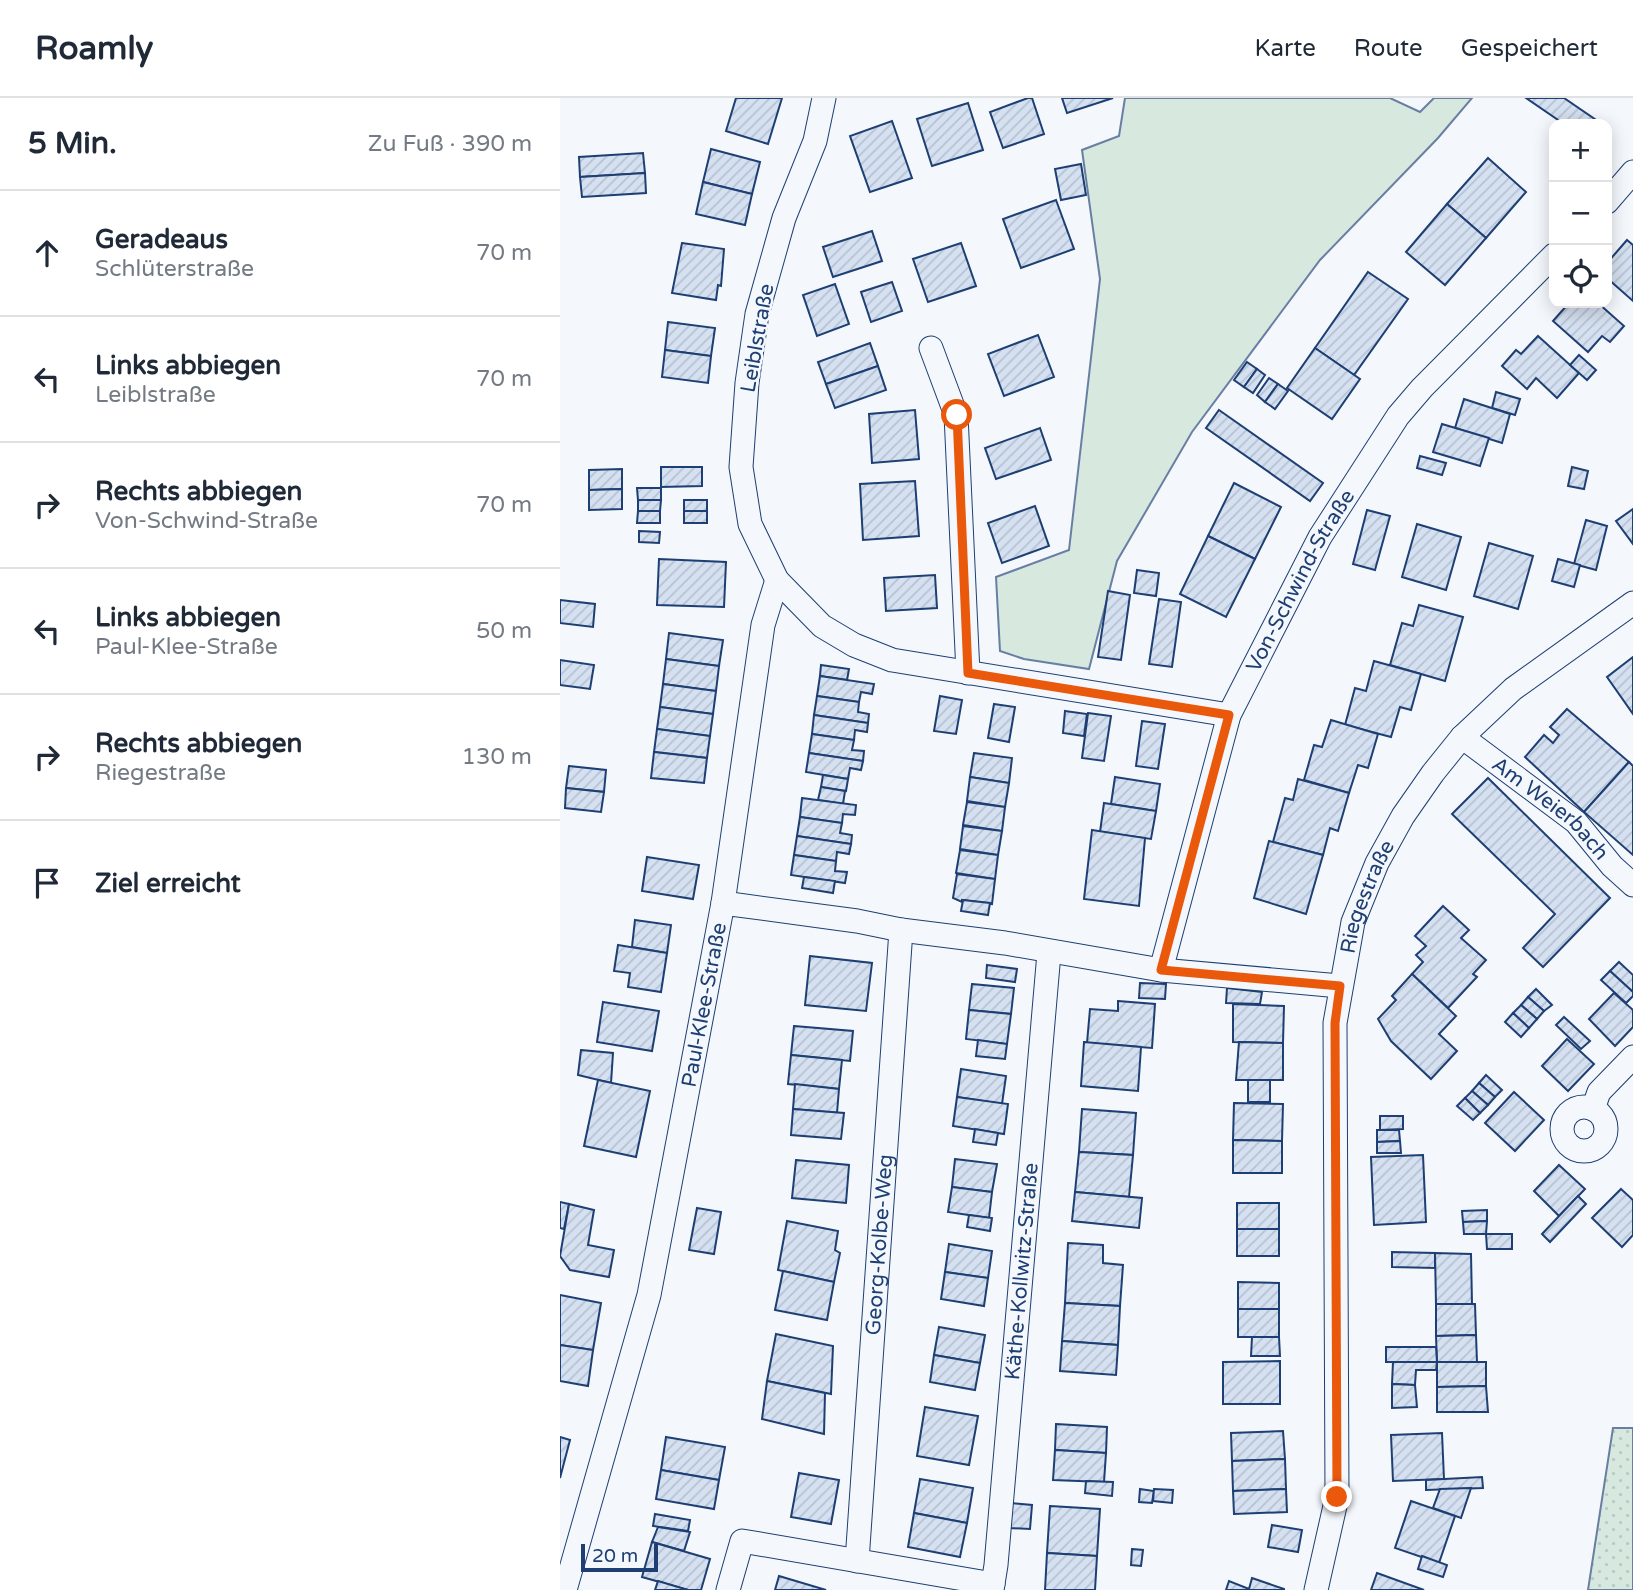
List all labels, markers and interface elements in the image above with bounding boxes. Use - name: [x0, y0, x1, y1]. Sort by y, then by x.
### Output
- text: Roamly: [35, 29, 153, 68]
- text: Karte: [1254, 34, 1316, 63]
- text: Route: [1354, 34, 1423, 63]
- text: Gespeichert: [1461, 34, 1598, 63]
- map controls: [1549, 119, 1612, 308]
- button: +: [1549, 119, 1612, 182]
- text: 5 Min.: [28, 125, 117, 162]
- text: Zu Fuß · 390 m: [368, 130, 532, 158]
- button: −: [1549, 182, 1612, 245]
- text: Geradeaus: [95, 224, 228, 255]
- icon: ahead: [28, 234, 66, 272]
- text: 70 m: [476, 239, 532, 267]
- button: locate: [1549, 245, 1612, 308]
- text: Schlüterstraße: [95, 255, 254, 283]
- street label: Leiblstraße: [736, 282, 779, 395]
- text: Links abbiegen: [95, 350, 281, 381]
- icon: left: [28, 360, 66, 398]
- text: 70 m: [476, 365, 532, 393]
- text: Leiblstraße: [95, 381, 216, 409]
- route start: [941, 399, 972, 430]
- text: Rechts abbiegen: [95, 476, 302, 507]
- street label: Von-Schwind-Straße: [1241, 485, 1360, 676]
- icon: right: [28, 486, 66, 524]
- text: 70 m: [476, 491, 532, 519]
- text: Von-Schwind-Straße: [95, 507, 318, 535]
- text: Links abbiegen: [95, 602, 281, 633]
- icon: left: [28, 612, 66, 650]
- text: 50 m: [476, 617, 532, 645]
- text: Paul-Klee-Straße: [95, 633, 278, 661]
- text: Rechts abbiegen: [95, 728, 302, 759]
- icon: right: [28, 738, 66, 776]
- text: 130 m: [462, 743, 532, 771]
- street label: Am Weierbach: [1487, 752, 1614, 865]
- text: Riegestraße: [95, 759, 226, 787]
- street label: Riegestraße: [1336, 836, 1400, 956]
- icon: arrive: [28, 864, 66, 902]
- text: Ziel erreicht: [95, 868, 241, 899]
- street label: Paul-Klee-Straße: [676, 920, 732, 1089]
- street label: Georg-Kolbe-Weg: [861, 1153, 898, 1336]
- street label: Käthe-Kollwitz-Straße: [1000, 1162, 1044, 1381]
- route end: [1321, 1481, 1352, 1512]
- scale bar: [581, 1541, 658, 1573]
- text: 20 m: [592, 1545, 638, 1567]

